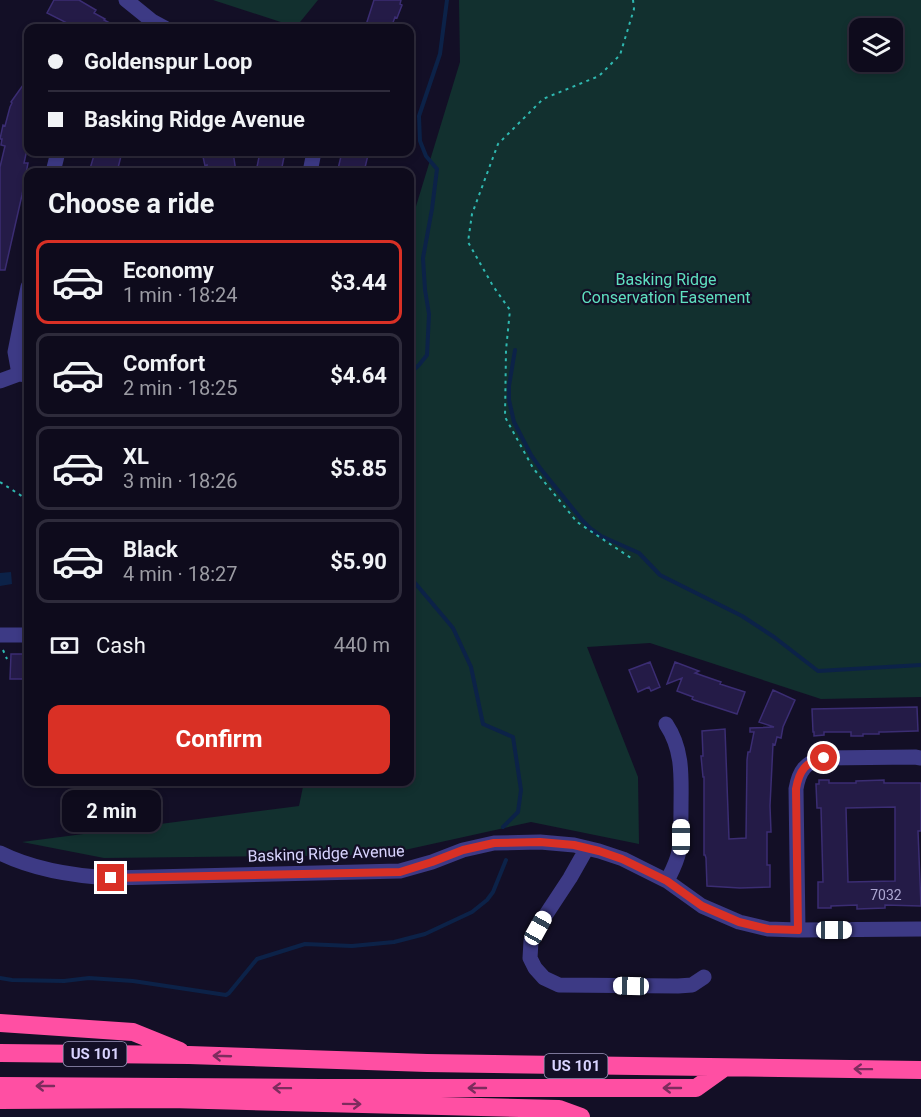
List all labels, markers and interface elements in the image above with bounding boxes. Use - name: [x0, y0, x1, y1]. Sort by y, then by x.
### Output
- map controls: [849, 18, 903, 72]
- button: layers: [849, 18, 903, 72]
- text: Goldenspur Loop: [84, 49, 252, 74]
- text: Basking Ridge Avenue: [84, 107, 305, 132]
- text: Choose a ride: [48, 188, 214, 220]
- icon: car: [51, 255, 105, 309]
- text: Economy: [123, 258, 214, 283]
- text: $3.44: [330, 270, 387, 295]
- park label: Basking Ridge Conservation Easement: [581, 270, 751, 307]
- text: 1 min · 18:24: [123, 283, 238, 307]
- icon: car: [51, 348, 105, 402]
- text: Comfort: [123, 351, 205, 376]
- text: $4.64: [330, 363, 387, 388]
- text: 2 min · 18:25: [123, 376, 238, 400]
- icon: car: [51, 441, 105, 495]
- text: XL: [123, 444, 149, 469]
- text: $5.85: [330, 456, 387, 481]
- text: 3 min · 18:26: [123, 469, 238, 493]
- icon: car: [51, 534, 105, 588]
- text: Black: [123, 537, 178, 562]
- text: $5.90: [330, 549, 387, 574]
- text: 4 min · 18:27: [123, 562, 238, 586]
- icon: cash: [48, 629, 81, 662]
- text: Cash: [96, 633, 146, 658]
- text: 440 m: [334, 633, 390, 657]
- button: Confirm: [48, 705, 390, 774]
- route start: [810, 744, 837, 771]
- callout: 2 min: [62, 791, 160, 833]
- text: 2 min: [86, 799, 137, 823]
- car: [672, 819, 690, 855]
- street label: Basking Ridge Avenue: [247, 841, 405, 866]
- route end: [97, 864, 124, 891]
- house number: 7032: [870, 887, 902, 903]
- car: [521, 908, 555, 948]
- car: [816, 921, 852, 939]
- car: [613, 977, 649, 995]
- road number: US 101: [64, 1042, 127, 1066]
- one-way arrow: [212, 1051, 232, 1062]
- road number: US 101: [544, 1054, 608, 1078]
- one-way arrow: [853, 1064, 873, 1075]
- one-way arrow: [35, 1080, 55, 1092]
- one-way arrow: [272, 1082, 292, 1094]
- one-way arrow: [467, 1082, 487, 1094]
- one-way arrow: [662, 1082, 682, 1094]
- one-way arrow: [342, 1098, 362, 1109]

